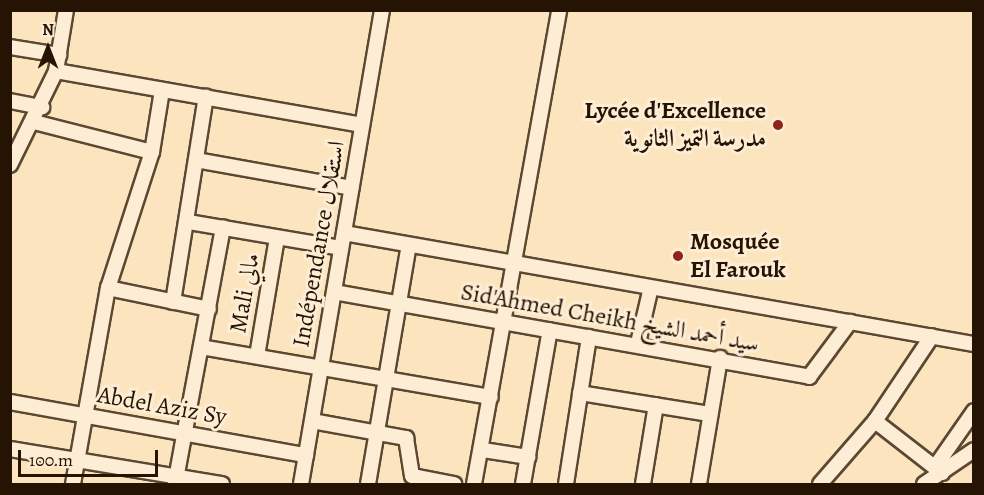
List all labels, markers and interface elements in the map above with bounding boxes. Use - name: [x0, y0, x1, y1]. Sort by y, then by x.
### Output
- north arrow: [18, 18, 78, 78]
- text: N: [42, 19, 54, 41]
- place label: Lycée d'Excellence مدرسة التميز الثانوية: [584, 97, 766, 153]
- marker: Lycée d'Excellence مدرسة التميز الثانوية: [771, 118, 785, 132]
- street label: Indépendance استقلال: [287, 139, 351, 349]
- place label: Mosquée El Farouk: [690, 228, 786, 284]
- marker: Mosquée El Farouk: [671, 249, 685, 263]
- street label: Mali مالي: [224, 251, 266, 335]
- street label: Sid'Ahmed Cheikh سيد أحمد الشيخ: [459, 278, 761, 358]
- street label: Abdel Aziz Sy: [95, 380, 229, 432]
- scale bar: [21, 438, 160, 476]
- text: 100 m: [29, 448, 73, 472]

